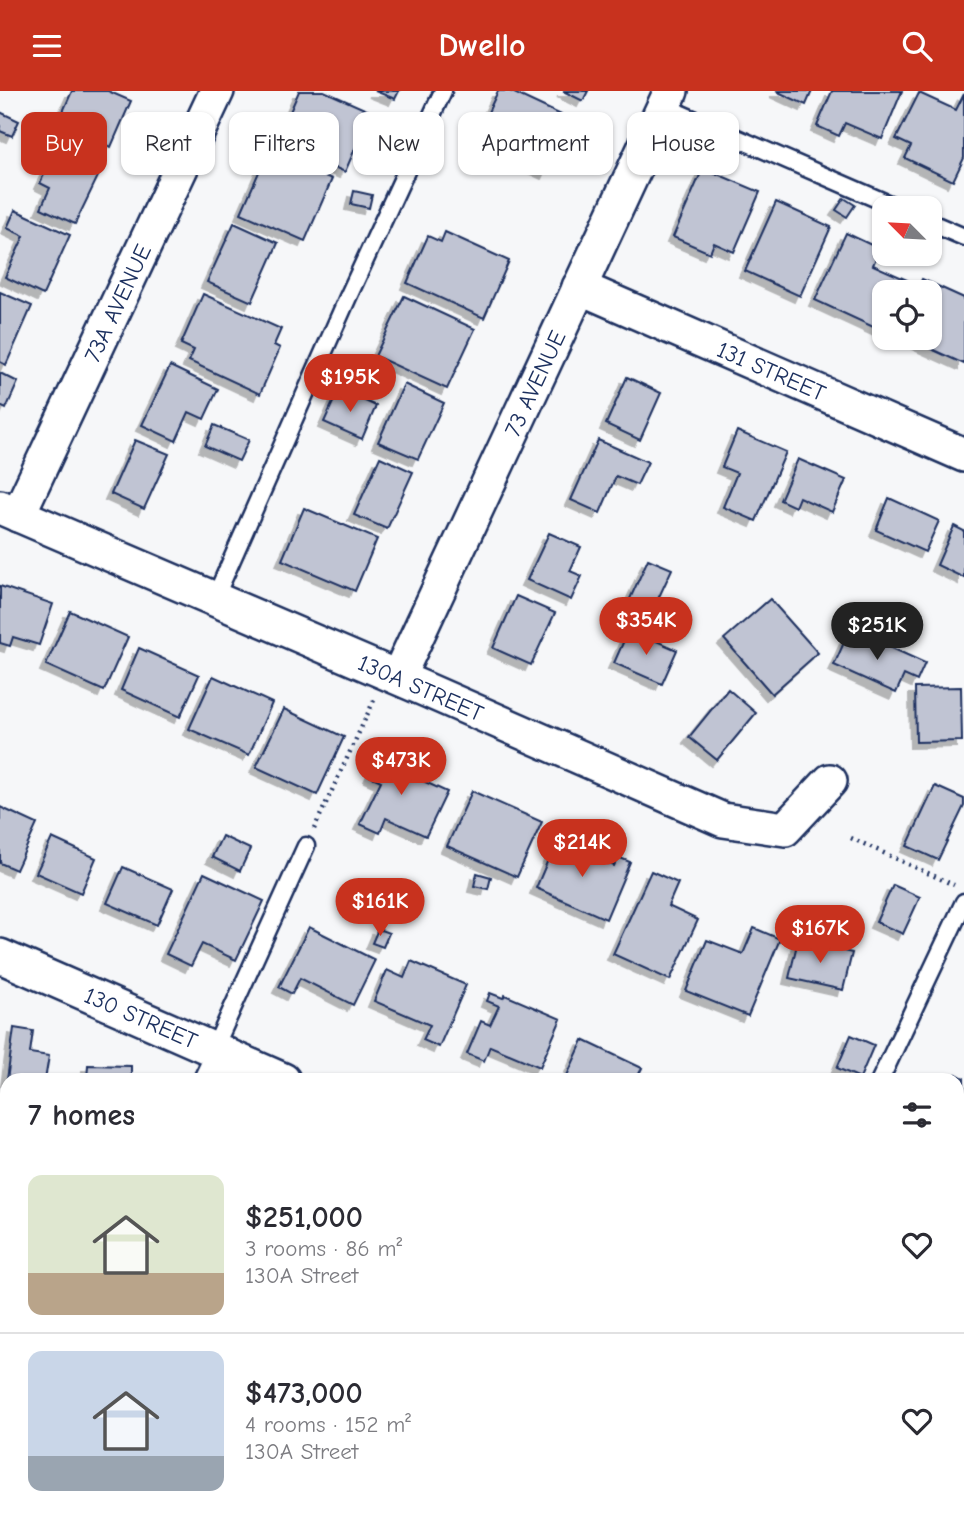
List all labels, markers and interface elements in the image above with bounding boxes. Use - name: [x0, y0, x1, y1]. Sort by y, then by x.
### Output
- icon: menu: [28, 27, 66, 65]
- text: Dwello: [438, 27, 526, 64]
- icon: search: [898, 27, 936, 65]
- chip: Buy: [21, 112, 107, 175]
- chip: Rent: [121, 112, 215, 175]
- chip: Filters: [229, 112, 339, 175]
- chip: New: [353, 112, 444, 175]
- chip: Apartment: [458, 112, 613, 175]
- chip: House: [627, 112, 739, 175]
- north arrow: [872, 196, 942, 266]
- map controls: [872, 196, 942, 350]
- street label: 73A AVENUE: [78, 240, 157, 366]
- button: locate: [872, 280, 942, 350]
- street label: 73 AVENUE: [499, 326, 571, 441]
- street label: 131 STREET: [713, 335, 830, 407]
- pin: $195K: [301, 355, 399, 414]
- text: $195K: [320, 363, 380, 390]
- pin: $354K: [597, 597, 695, 657]
- pin: $251K: [828, 603, 926, 662]
- text: $354K: [615, 606, 677, 633]
- text: $251K: [847, 611, 907, 638]
- street label: 130A STREET: [354, 649, 488, 727]
- pin: $473K: [352, 737, 450, 797]
- text: $473K: [371, 746, 431, 773]
- pin: $214K: [533, 819, 631, 879]
- text: $214K: [553, 828, 611, 855]
- pin: $161K: [331, 879, 429, 938]
- text: $161K: [352, 887, 408, 914]
- pin: $167K: [771, 905, 869, 965]
- text: $167K: [791, 914, 849, 941]
- street label: 130 STREET: [80, 981, 202, 1054]
- icon: filters: [898, 1096, 936, 1134]
- text: 7 homes: [28, 1098, 135, 1133]
- text: $251,000: [245, 1200, 363, 1235]
- icon: home: [84, 1203, 168, 1287]
- icon: heart: [898, 1226, 936, 1264]
- text: 3 rooms · 86 m²: [245, 1235, 402, 1262]
- text: 130A Street: [245, 1262, 358, 1289]
- text: $473,000: [245, 1376, 363, 1411]
- icon: home: [84, 1379, 168, 1463]
- icon: heart: [898, 1402, 936, 1440]
- text: 4 rooms · 152 m²: [245, 1411, 411, 1438]
- text: 130A Street: [245, 1438, 358, 1465]

